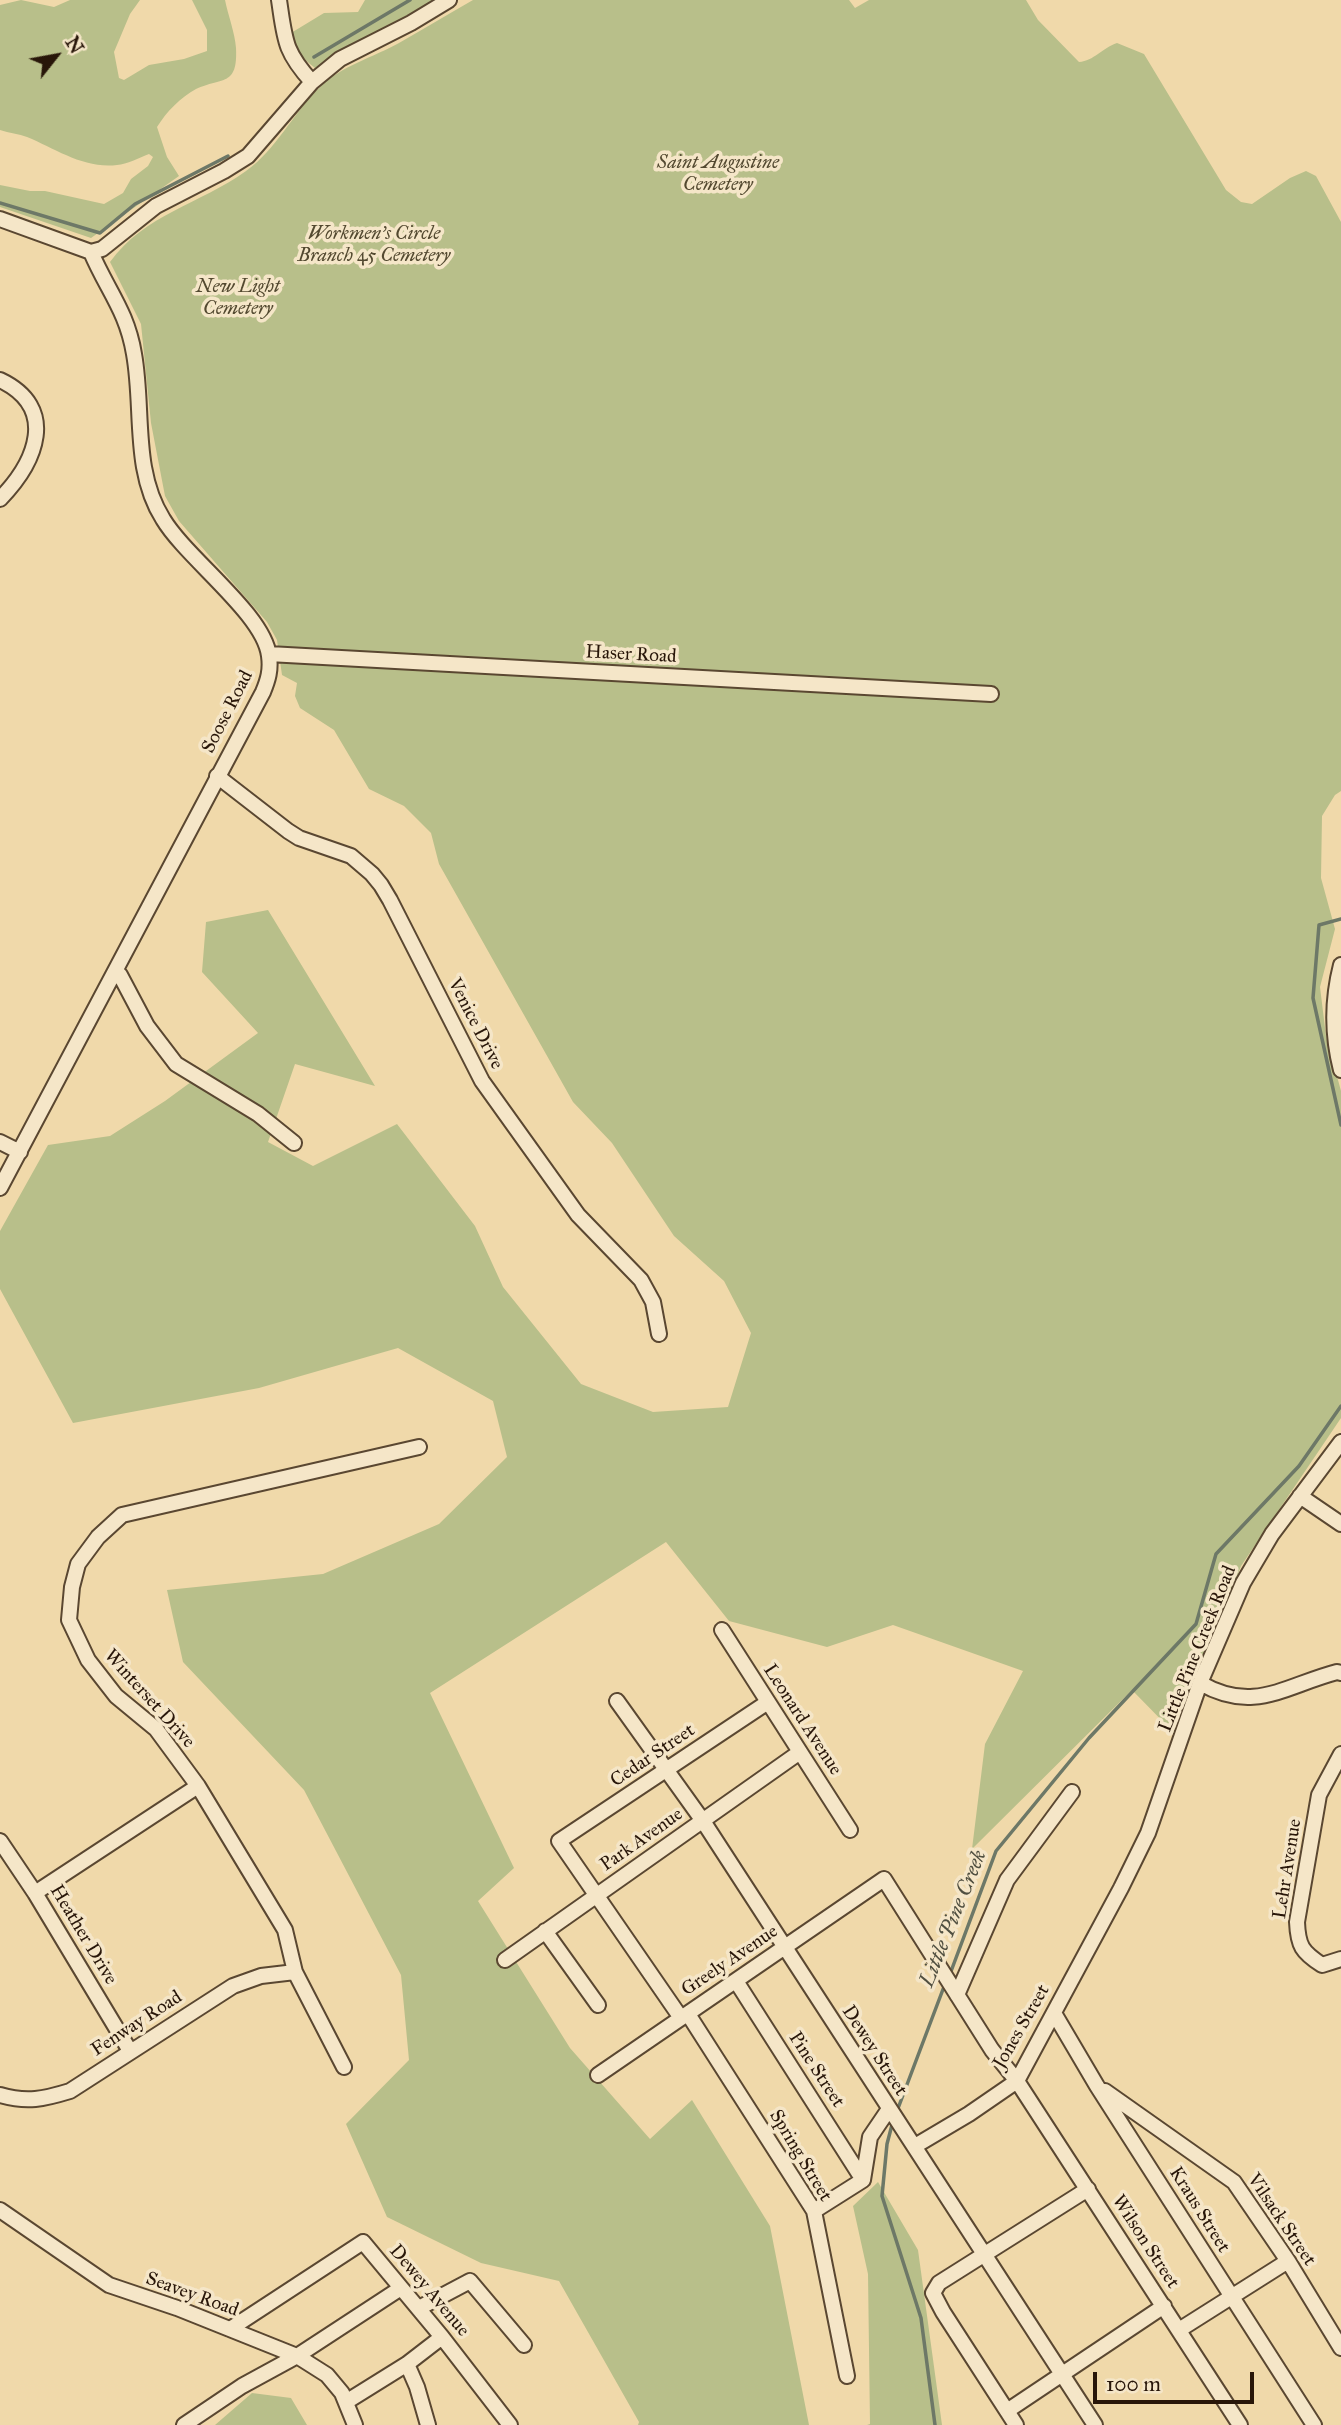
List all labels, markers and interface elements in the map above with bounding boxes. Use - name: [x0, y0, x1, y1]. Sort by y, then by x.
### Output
- north arrow: [21, 21, 91, 91]
- text: N: [60, 32, 88, 58]
- park label: Saint Augustine Cemetery: [657, 152, 779, 196]
- park label: Workmen's Circle Branch 45 Cemetery: [298, 223, 450, 267]
- park label: New Light Cemetery: [196, 276, 280, 320]
- street label: Haser Road: [585, 641, 677, 669]
- street label: Soose Road: [197, 667, 259, 757]
- street label: Venice Drive: [442, 975, 508, 1073]
- street label: Little Pine Creek Road: [1154, 1563, 1242, 1735]
- street label: Winterset Drive: [99, 1645, 199, 1753]
- street label: Leonard Avenue: [758, 1660, 846, 1780]
- street label: Cedar Street: [606, 1719, 700, 1793]
- street label: Park Avenue: [596, 1803, 688, 1877]
- street label: Lehr Avenue: [1269, 1817, 1307, 1921]
- water label: Little Pine Creek: [915, 1847, 993, 1991]
- street label: Heather Drive: [44, 1881, 122, 1989]
- street label: Greely Avenue: [677, 1920, 783, 2002]
- street label: Jones Street: [989, 1981, 1055, 2073]
- street label: Fenway Road: [87, 1986, 187, 2062]
- street label: Dewey Street: [836, 2002, 912, 2100]
- street label: Pine Street: [783, 2028, 849, 2112]
- street label: Spring Street: [764, 2106, 836, 2206]
- street label: Kraus Street: [1164, 2163, 1234, 2257]
- street label: Vilsack Street: [1242, 2169, 1320, 2271]
- street label: Wilson Street: [1106, 2191, 1184, 2293]
- street label: Dewey Avenue: [384, 2240, 474, 2342]
- street label: Seavey Road: [143, 2268, 241, 2322]
- scale bar: [1096, 2358, 1257, 2402]
- text: 100 m: [1106, 2371, 1161, 2397]

